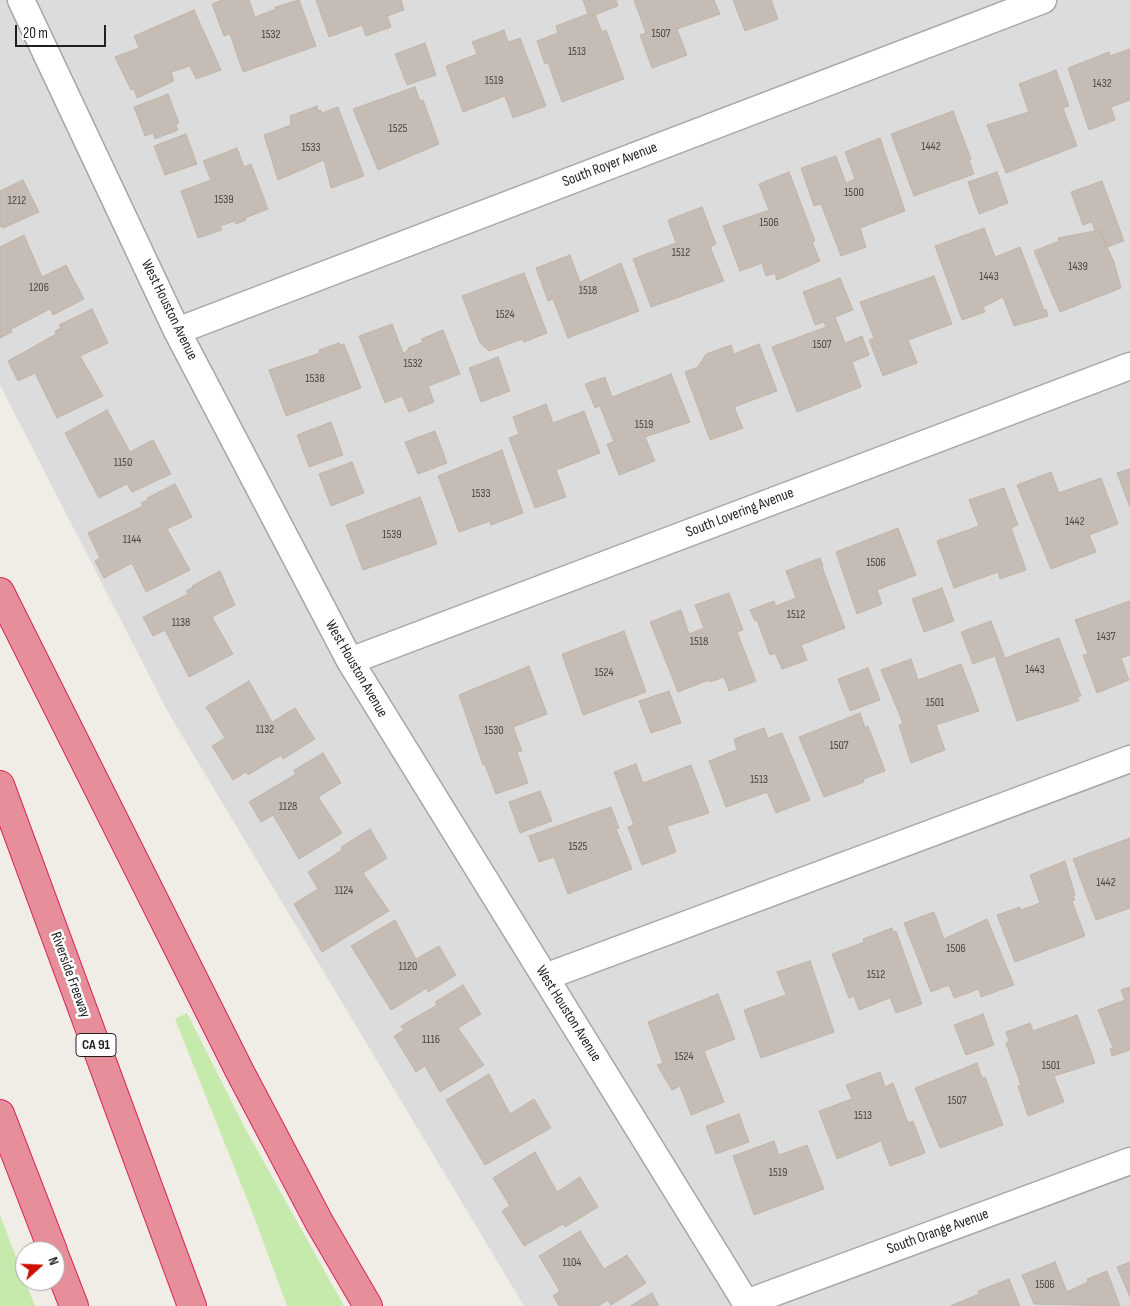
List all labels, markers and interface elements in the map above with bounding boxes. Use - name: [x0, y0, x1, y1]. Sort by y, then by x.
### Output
- scale bar: [18, 15, 109, 47]
- text: 20 m: [23, 24, 48, 43]
- house number: 1507: [651, 27, 671, 41]
- house number: 1532: [262, 28, 280, 42]
- house number: 1513: [568, 45, 586, 59]
- house number: 1519: [485, 74, 503, 88]
- house number: 1432: [1092, 77, 1112, 91]
- house number: 1525: [389, 122, 407, 136]
- street label: South Royer Avenue: [560, 139, 660, 191]
- house number: 1442: [921, 140, 941, 154]
- house number: 1533: [301, 141, 321, 155]
- house number: 1500: [844, 186, 864, 200]
- house number: 1539: [214, 193, 234, 207]
- house number: 1212: [8, 194, 26, 208]
- house number: 1506: [759, 216, 779, 230]
- house number: 1512: [672, 246, 690, 260]
- street label: West Houston Avenue: [137, 257, 201, 363]
- house number: 1439: [1068, 260, 1088, 274]
- house number: 1443: [979, 270, 999, 284]
- house number: 1206: [29, 281, 49, 295]
- house number: 1518: [579, 284, 597, 298]
- house number: 1524: [496, 308, 514, 322]
- house number: 1507: [812, 338, 832, 352]
- house number: 1532: [404, 357, 422, 371]
- house number: 1538: [305, 372, 325, 386]
- house number: 1519: [635, 418, 653, 432]
- house number: 1150: [114, 456, 132, 470]
- street label: South Lovering Avenue: [684, 484, 796, 542]
- house number: 1533: [471, 487, 491, 501]
- house number: 1442: [1065, 515, 1085, 529]
- house number: 1539: [382, 528, 402, 542]
- house number: 1144: [123, 533, 141, 547]
- house number: 1506: [866, 556, 886, 570]
- house number: 1512: [787, 608, 805, 622]
- house number: 1138: [172, 616, 190, 630]
- street label: West Houston Avenue: [321, 617, 391, 721]
- house number: 1437: [1096, 630, 1116, 644]
- house number: 1518: [690, 635, 708, 649]
- house number: 1443: [1025, 663, 1045, 677]
- house number: 1524: [595, 666, 613, 680]
- house number: 1501: [926, 696, 944, 710]
- house number: 1132: [256, 723, 274, 737]
- house number: 1530: [484, 724, 504, 738]
- house number: 1507: [829, 739, 849, 753]
- house number: 1513: [750, 773, 768, 787]
- house number: 1128: [279, 800, 297, 814]
- house number: 1525: [569, 840, 587, 854]
- house number: 1442: [1096, 876, 1116, 890]
- house number: 1124: [335, 884, 353, 898]
- street label: Riverside Freeway: [46, 930, 94, 1020]
- house number: 1506: [946, 942, 966, 956]
- house number: 1120: [399, 960, 417, 974]
- street label: West Houston Avenue: [531, 963, 605, 1065]
- house number: 1512: [867, 968, 885, 982]
- house number: 1116: [422, 1033, 440, 1047]
- road number: CA 91: [76, 1034, 116, 1056]
- house number: 1524: [675, 1050, 693, 1064]
- house number: 1501: [1042, 1059, 1060, 1073]
- house number: 1507: [947, 1094, 967, 1108]
- house number: 1513: [854, 1109, 872, 1123]
- house number: 1519: [769, 1166, 787, 1180]
- street label: South Orange Avenue: [885, 1205, 991, 1259]
- north arrow: [15, 1241, 65, 1291]
- text: N: [44, 1255, 63, 1267]
- house number: 1104: [563, 1256, 581, 1270]
- house number: 1506: [1035, 1278, 1055, 1292]

